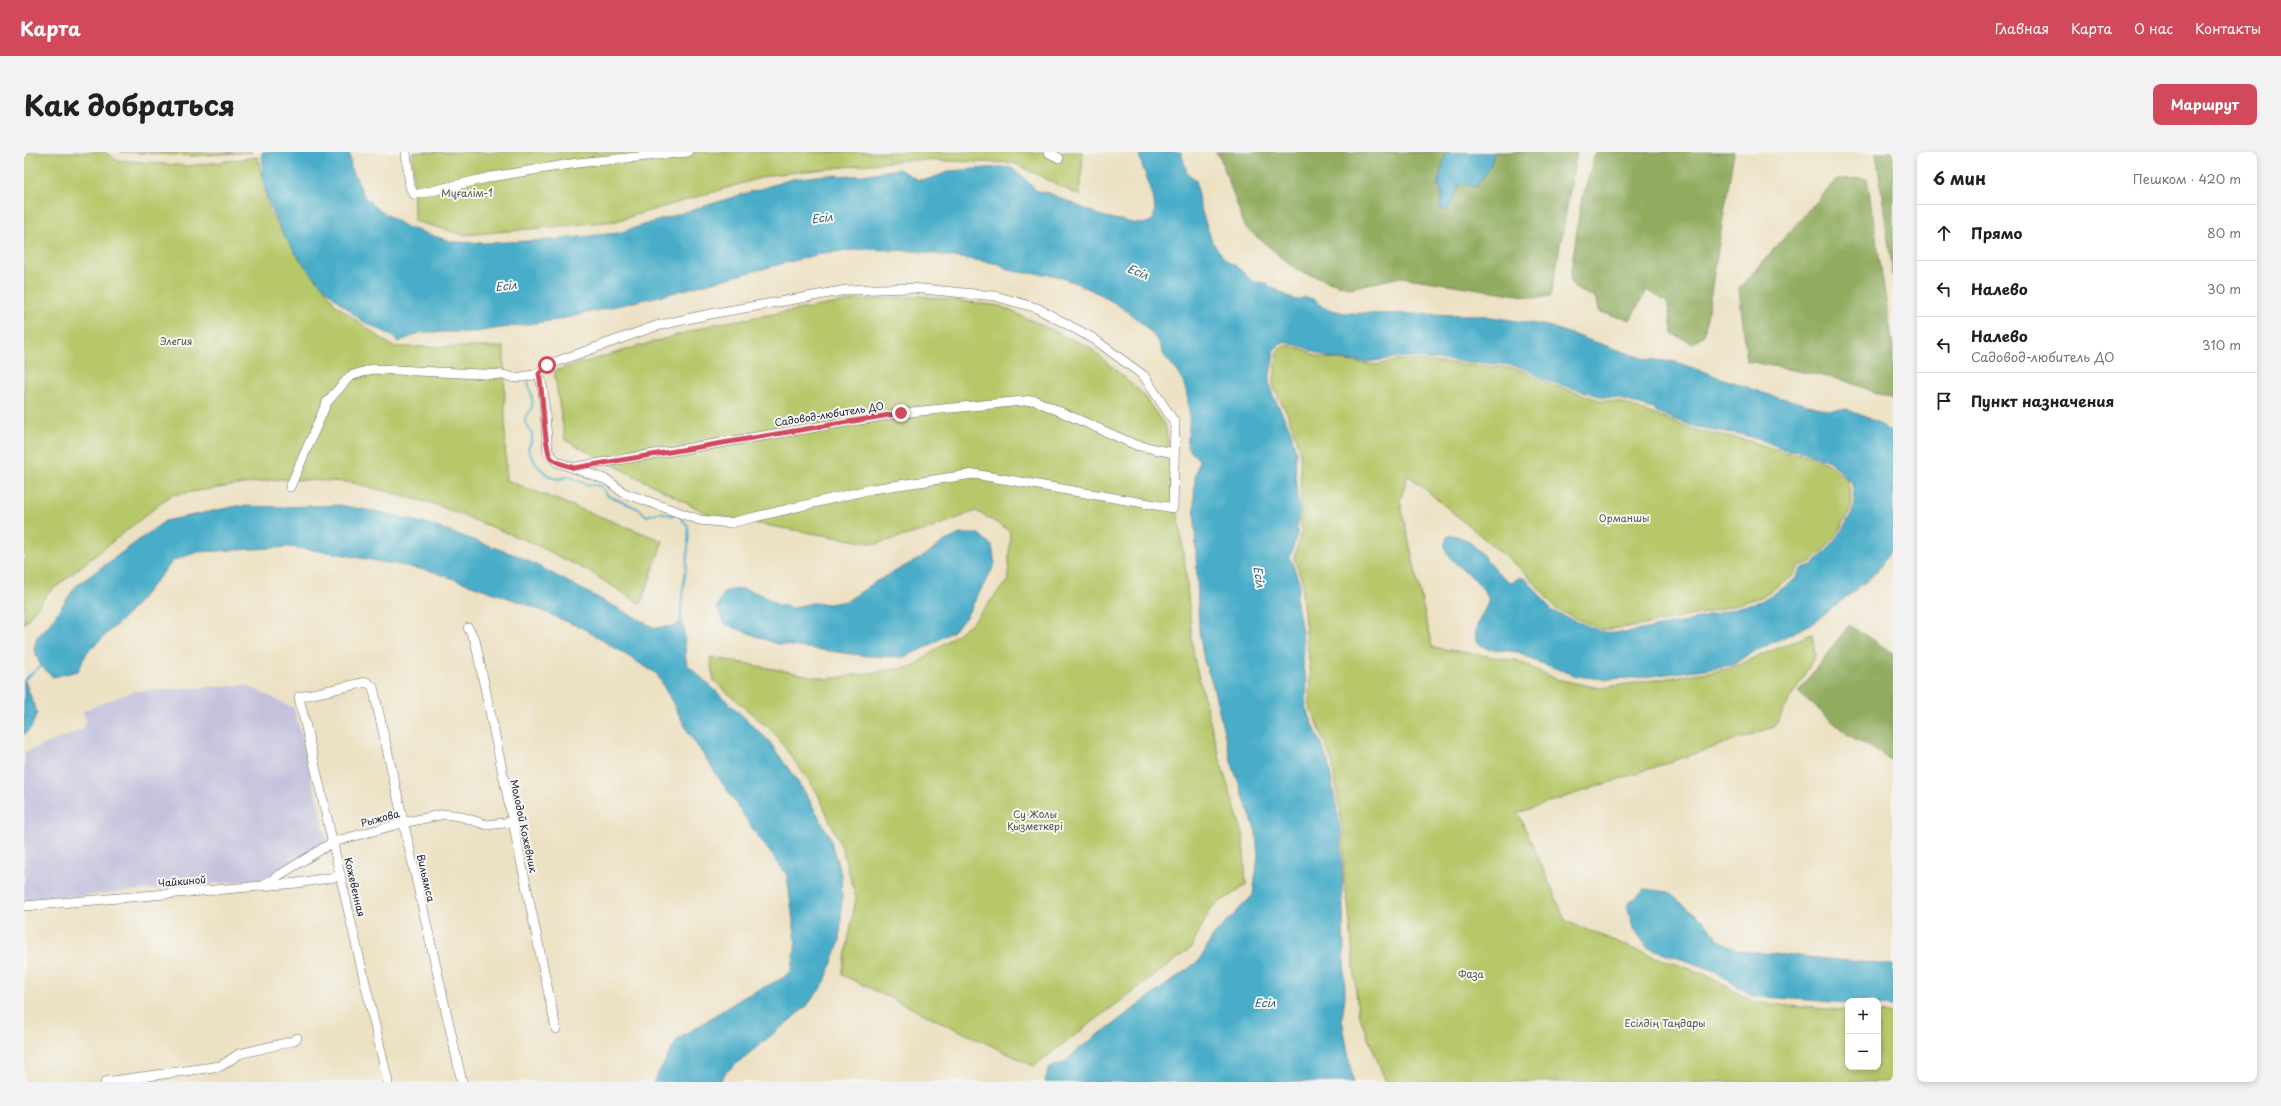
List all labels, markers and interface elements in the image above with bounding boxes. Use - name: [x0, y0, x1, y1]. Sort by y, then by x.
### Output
- text: Карта: [20, 14, 81, 42]
- text: Главная: [1995, 18, 2049, 39]
- text: Карта: [2071, 18, 2112, 39]
- text: О нас: [2134, 18, 2173, 39]
- text: Контакты: [2195, 18, 2261, 39]
- text: Как добраться: [24, 83, 235, 126]
- button: Маршрут: [2153, 84, 2257, 125]
- text: 6 мин: [1933, 165, 1986, 191]
- text: Пешком · 420 m: [2133, 169, 2241, 188]
- park label: Мұғалім-1: [441, 185, 493, 200]
- water label: Есіл: [810, 208, 834, 227]
- text: Прямо: [1971, 221, 2022, 244]
- icon: ahead: [1933, 222, 1955, 244]
- text: 80 m: [2207, 223, 2241, 242]
- water label: Есіл: [1125, 260, 1151, 284]
- water label: Есіл: [494, 276, 518, 295]
- text: Налево: [1971, 277, 2028, 300]
- icon: left: [1933, 278, 1955, 300]
- text: 30 m: [2207, 279, 2241, 298]
- text: Налево: [1971, 324, 2028, 347]
- park label: Элегия: [160, 333, 192, 348]
- icon: left: [1933, 334, 1955, 356]
- text: 310 m: [2202, 335, 2241, 354]
- text: Садовод-любитель ДО: [1971, 347, 2114, 366]
- route start: [538, 356, 556, 374]
- text: Пункт назначения: [1971, 389, 2114, 412]
- icon: arrive: [1933, 390, 1955, 412]
- street label: Садовод-любитель ДО: [773, 397, 885, 430]
- route end: [892, 404, 910, 422]
- park label: Орманшы: [1599, 510, 1649, 525]
- water label: Есіл: [1249, 565, 1270, 589]
- street label: Молодой Кожевник: [507, 778, 542, 874]
- street label: Рыжова: [359, 805, 402, 830]
- park label: Су Жолы Қызметкері: [1007, 806, 1063, 833]
- street label: Вильямса: [414, 853, 439, 904]
- street label: Кожевенная: [341, 856, 370, 918]
- street label: Чайкиной: [157, 871, 207, 890]
- park label: Фаза: [1458, 966, 1485, 981]
- water label: Есіл: [1254, 994, 1276, 1011]
- map controls: [1845, 998, 1881, 1070]
- button: +: [1845, 998, 1881, 1034]
- park label: Есілдің Таңдары: [1625, 1015, 1705, 1030]
- button: −: [1845, 1034, 1881, 1070]

